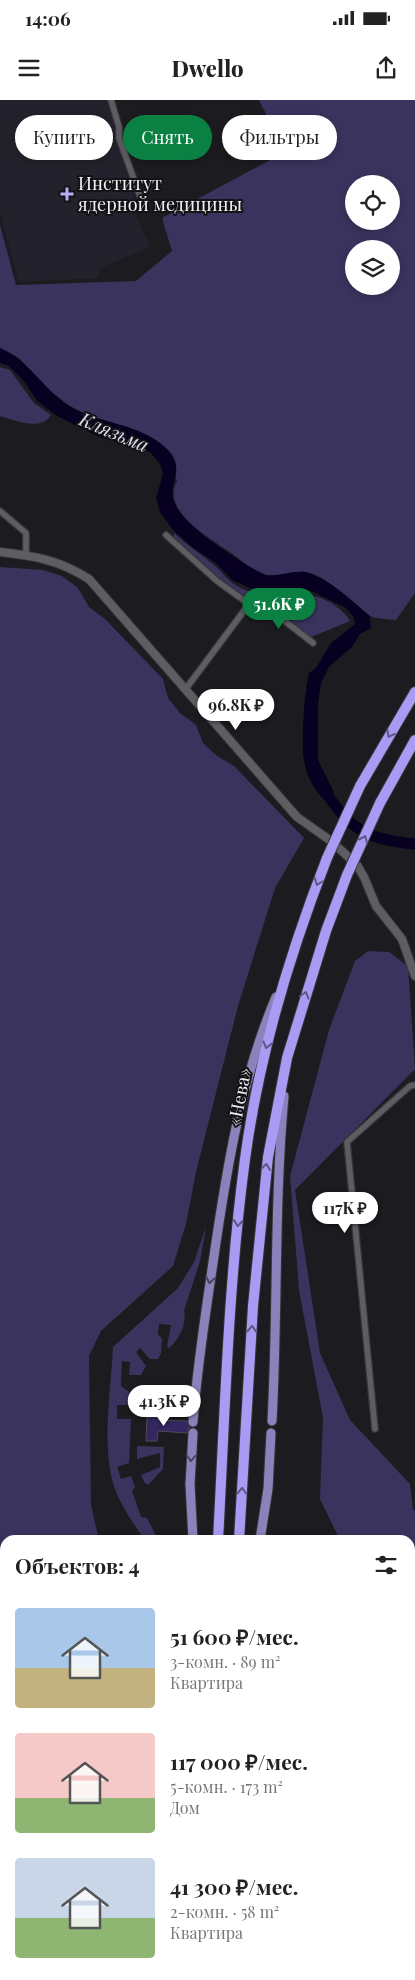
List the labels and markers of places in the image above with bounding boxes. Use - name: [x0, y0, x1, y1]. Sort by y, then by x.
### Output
- place label: Институт ядерной медицины: [77, 171, 243, 216]
- marker: Институт ядерной медицины: [60, 187, 74, 201]
- pin: 51.6K ₽: [233, 588, 325, 630]
- pin: 96.8K ₽: [190, 688, 282, 731]
- pin: 117K ₽: [304, 1192, 386, 1234]
- pin: 41.3K ₽: [118, 1384, 210, 1427]

